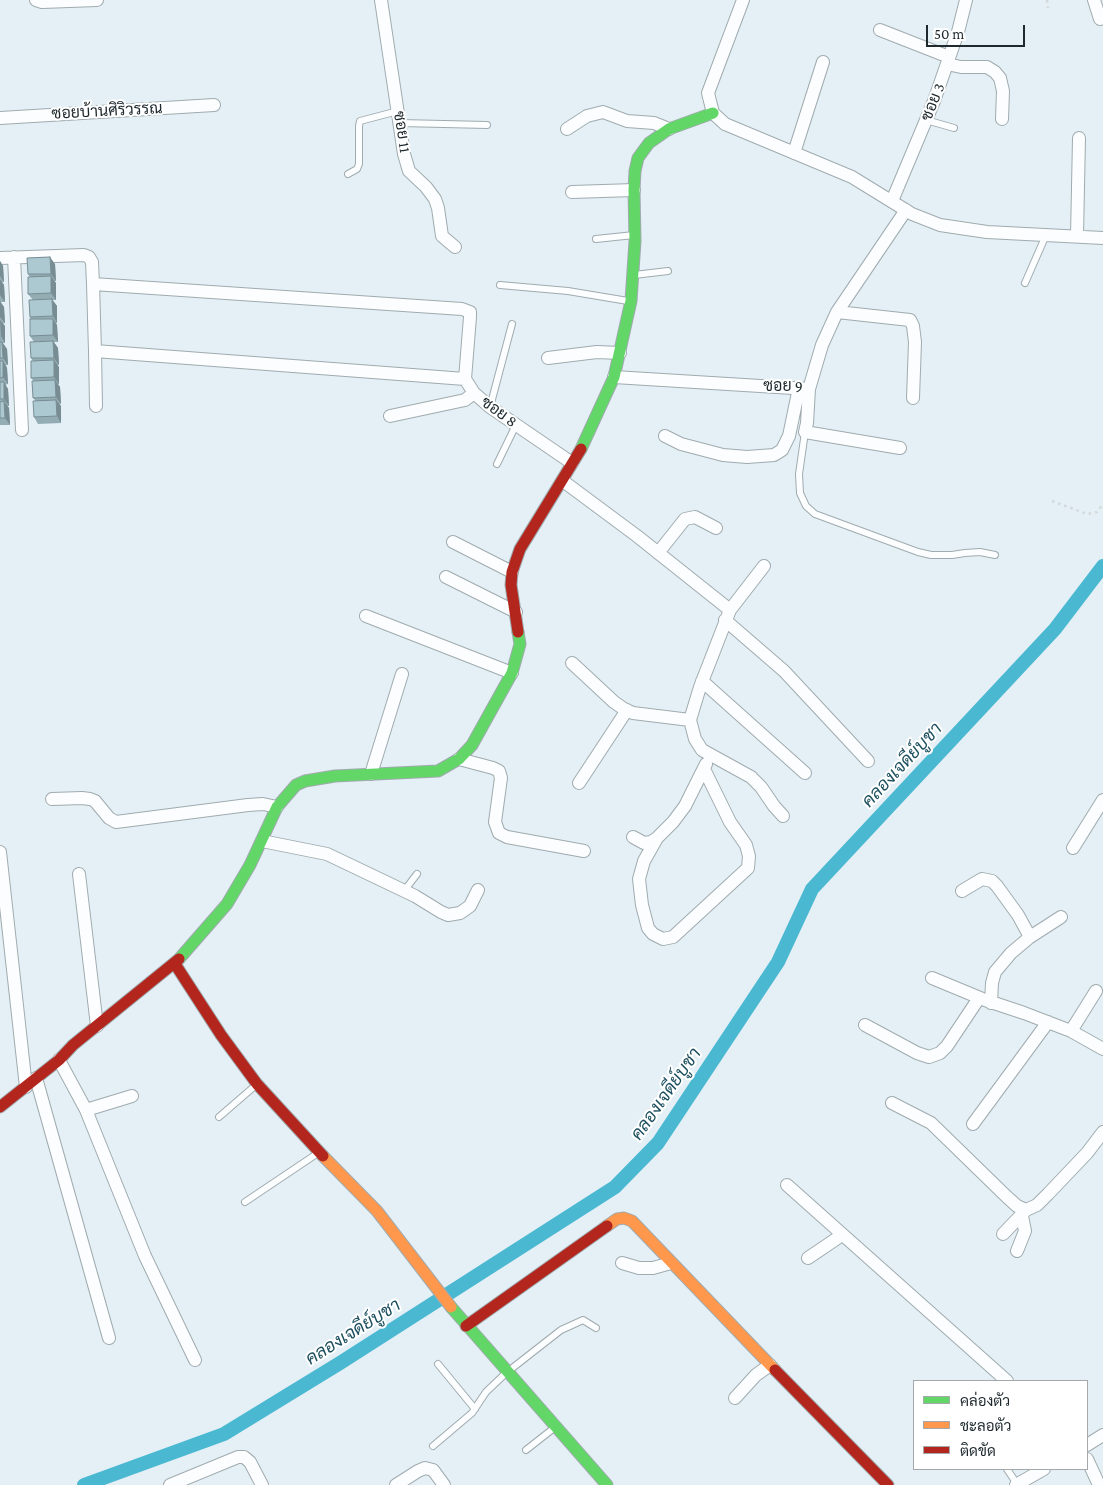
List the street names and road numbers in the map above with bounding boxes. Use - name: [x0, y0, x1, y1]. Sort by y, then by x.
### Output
- street label: ซอย 3: [917, 80, 949, 124]
- street label: ซอยบ้านศิริวรรณ: [51, 99, 163, 123]
- street label: ซอย 11: [389, 110, 415, 154]
- street label: ซอย 9: [763, 376, 803, 396]
- street label: ซอย 8: [477, 392, 521, 432]

